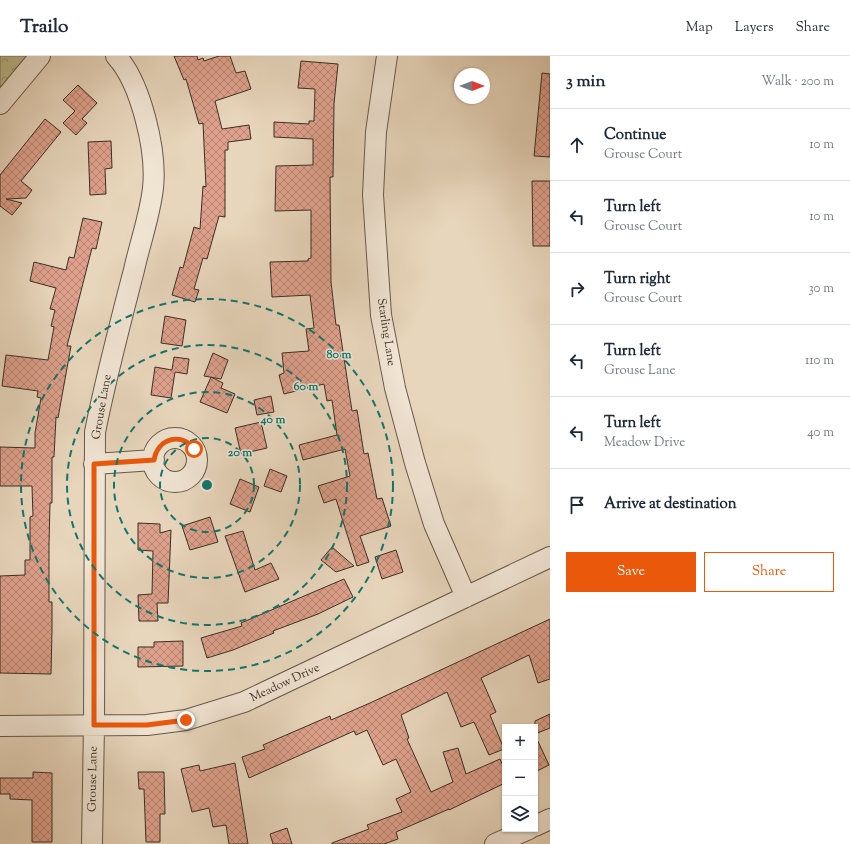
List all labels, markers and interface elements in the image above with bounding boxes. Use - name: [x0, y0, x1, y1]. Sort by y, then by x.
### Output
- text: Trailo: [20, 14, 68, 41]
- text: Map: [686, 18, 713, 38]
- text: Layers: [735, 18, 773, 38]
- text: Share: [795, 18, 830, 38]
- north arrow: [454, 68, 490, 104]
- text: 3 min: [566, 70, 605, 94]
- text: Walk · 200 m: [761, 73, 834, 91]
- text: Continue: [604, 125, 666, 146]
- icon: ahead: [566, 134, 588, 156]
- text: 10 m: [809, 136, 834, 154]
- text: Grouse Court: [604, 146, 682, 164]
- text: Turn left: [604, 197, 661, 218]
- icon: left: [566, 206, 588, 228]
- text: 10 m: [809, 208, 834, 226]
- text: Grouse Court: [604, 218, 682, 236]
- text: Turn right: [604, 269, 670, 290]
- icon: right: [566, 278, 588, 300]
- text: 30 m: [808, 280, 834, 298]
- text: Grouse Court: [604, 290, 682, 308]
- street label: Starling Lane: [372, 297, 400, 368]
- text: Turn left: [604, 341, 661, 362]
- text: 80 m: [327, 346, 351, 364]
- icon: left: [566, 350, 588, 372]
- text: 110 m: [805, 352, 834, 370]
- text: Grouse Lane: [604, 362, 676, 380]
- street label: Grouse Lane: [87, 373, 117, 441]
- text: 60 m: [294, 378, 318, 396]
- text: 40 m: [260, 411, 285, 429]
- text: Turn left: [604, 413, 661, 434]
- icon: left: [566, 422, 588, 444]
- text: 40 m: [807, 424, 834, 442]
- text: Meadow Drive: [604, 434, 685, 452]
- route start: [185, 440, 203, 458]
- text: 20 m: [228, 444, 252, 462]
- centre of rings: [200, 478, 214, 492]
- icon: arrive: [566, 494, 588, 516]
- text: Arrive at destination: [604, 494, 737, 515]
- button: Save: [566, 552, 696, 592]
- button: Share: [704, 552, 834, 592]
- street label: Meadow Drive: [247, 659, 323, 707]
- route end: [177, 711, 195, 729]
- map controls: [502, 724, 538, 832]
- button: +: [502, 724, 538, 760]
- street label: Grouse Lane: [83, 745, 103, 812]
- button: −: [502, 760, 538, 796]
- button: layers: [502, 796, 538, 832]

